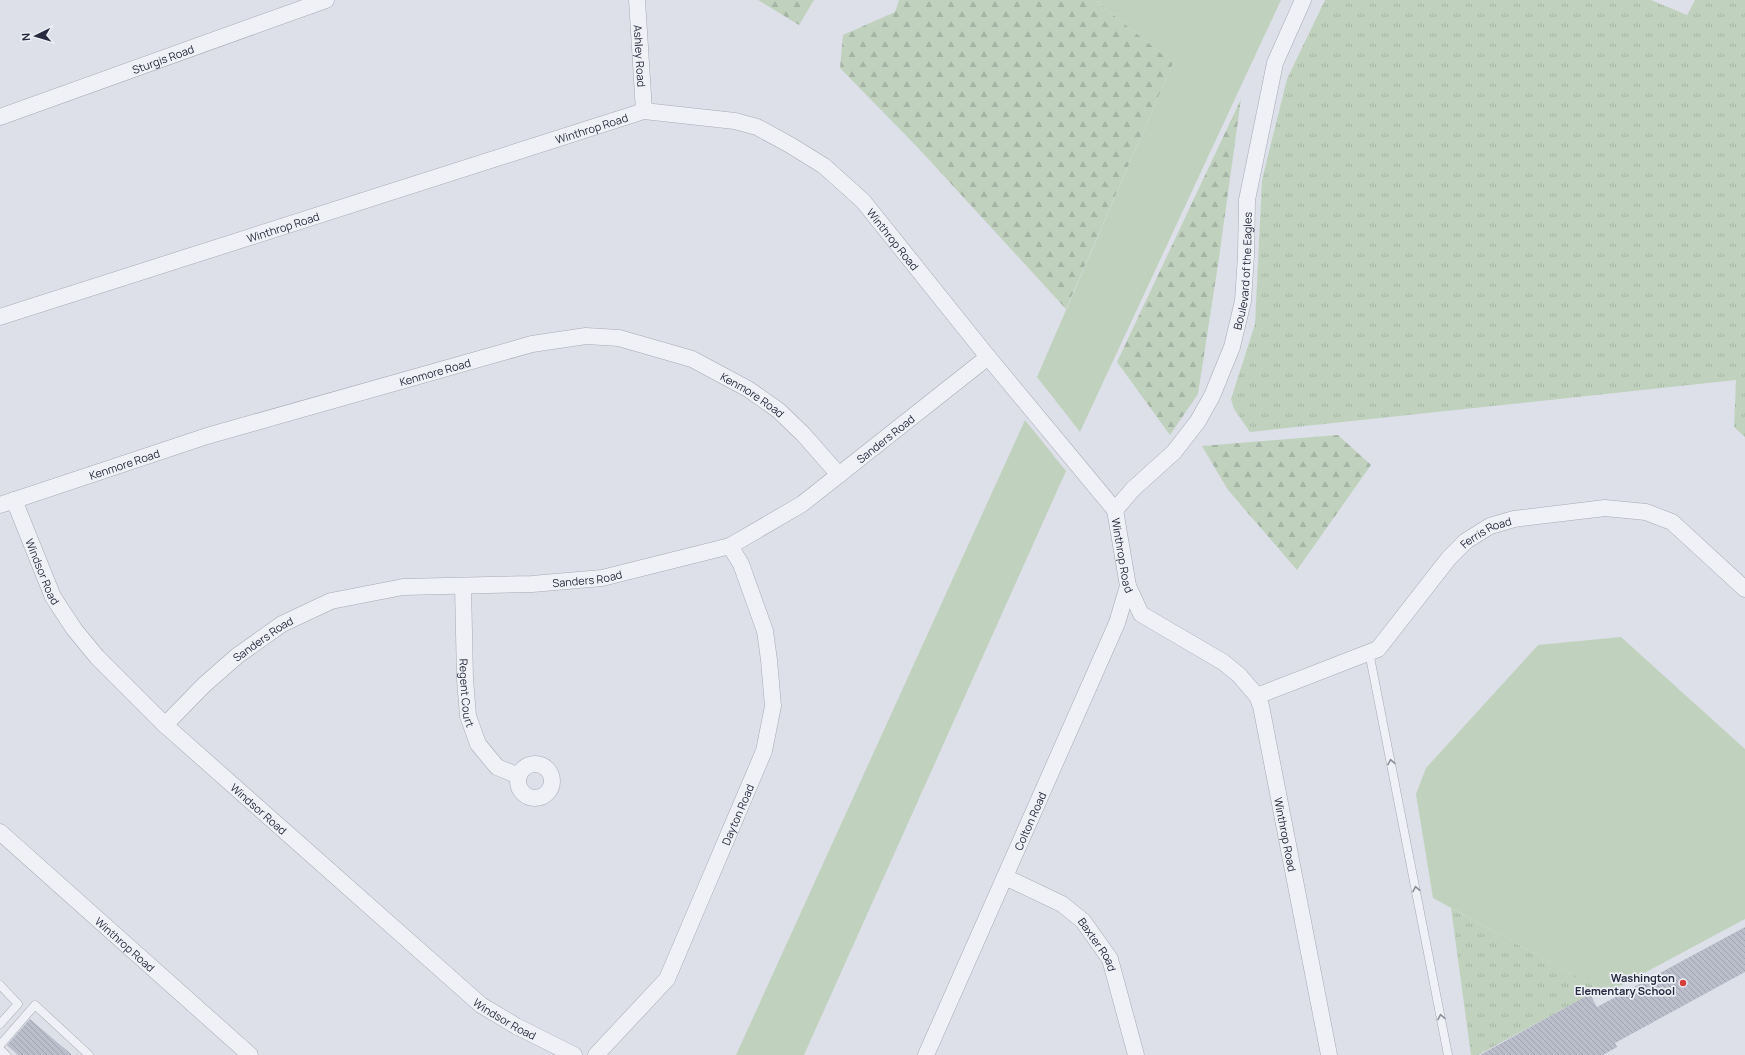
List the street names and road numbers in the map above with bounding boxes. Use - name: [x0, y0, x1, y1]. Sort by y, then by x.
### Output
- street label: Ashley Road: [631, 24, 650, 87]
- street label: Sturgis Road: [130, 41, 196, 77]
- street label: Winthrop Road: [553, 109, 630, 146]
- street label: Winthrop Road: [864, 205, 923, 273]
- street label: Winthrop Road: [245, 208, 321, 245]
- street label: Boulevard of the Eagles: [1229, 211, 1254, 331]
- street label: Kenmore Road: [398, 354, 472, 389]
- street label: Kenmore Road: [718, 368, 788, 420]
- street label: Sanders Road: [853, 411, 917, 466]
- street label: Kenmore Road: [87, 445, 161, 482]
- street label: Ferris Road: [1456, 513, 1513, 551]
- street label: Winthrop Road: [1109, 517, 1137, 595]
- street label: Windsor Road: [23, 536, 63, 607]
- street label: Sanders Road: [552, 566, 624, 590]
- street label: Sanders Road: [229, 612, 295, 664]
- street label: Regent Court: [457, 659, 479, 729]
- street label: Windsor Road: [228, 780, 290, 837]
- street label: Dayton Road: [717, 781, 757, 847]
- street label: Colton Road: [1010, 789, 1049, 852]
- street label: Winthrop Road: [1271, 796, 1301, 873]
- street label: Winthrop Road: [92, 913, 158, 975]
- street label: Baxter Road: [1075, 914, 1120, 973]
- street label: Windsor Road: [470, 994, 539, 1042]

